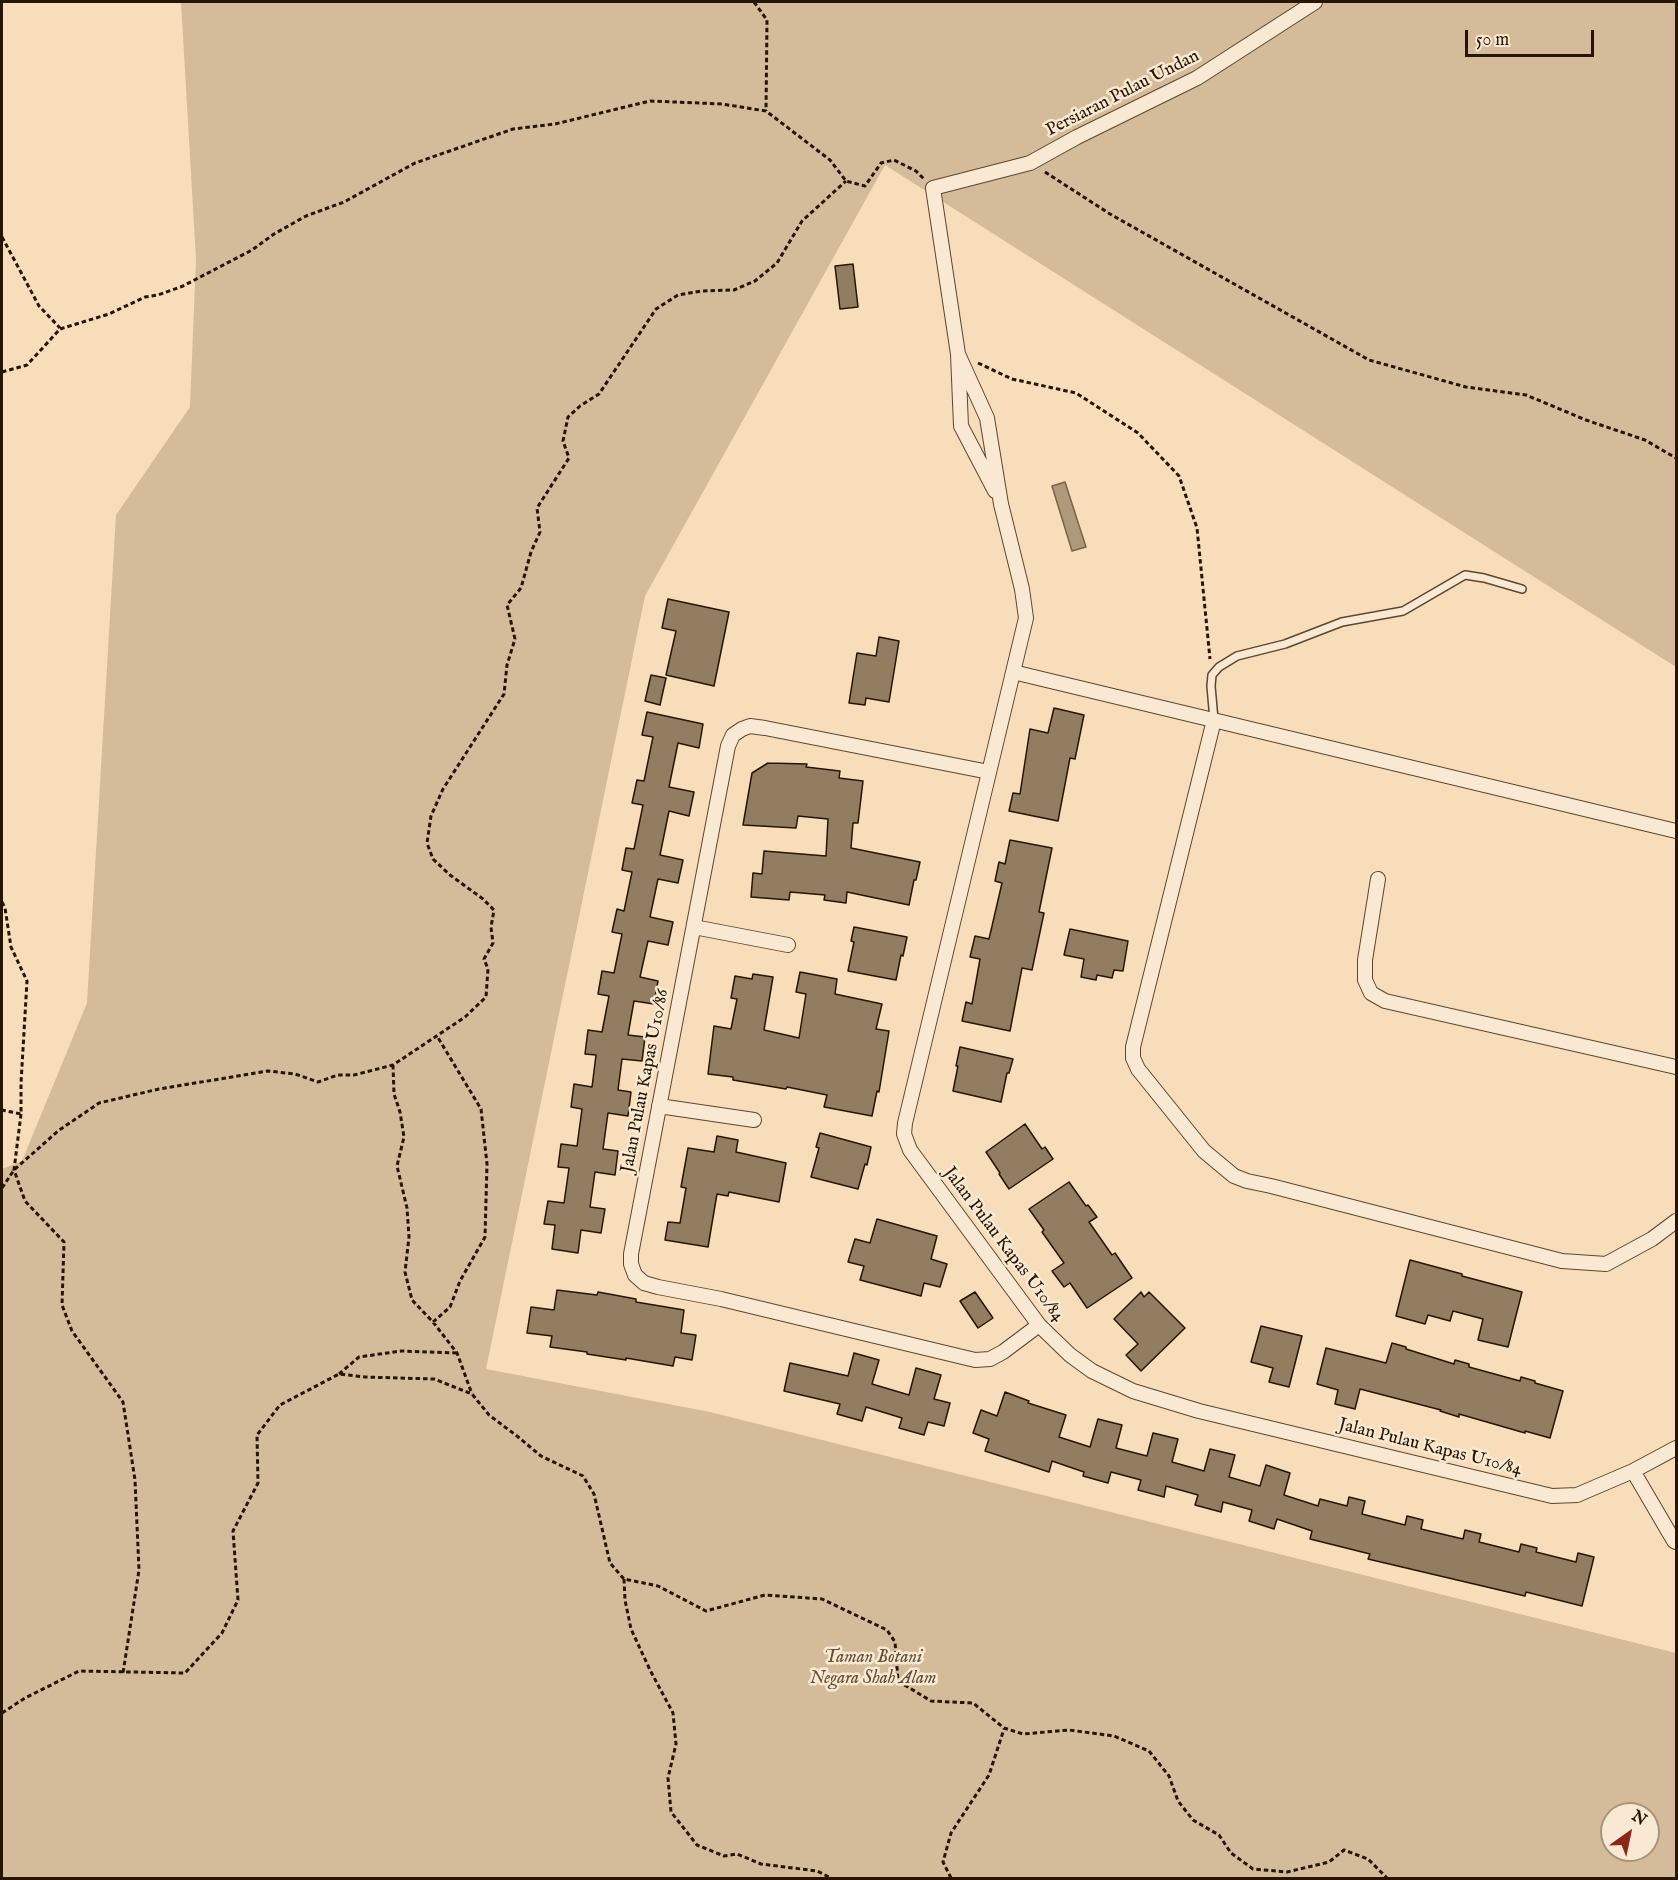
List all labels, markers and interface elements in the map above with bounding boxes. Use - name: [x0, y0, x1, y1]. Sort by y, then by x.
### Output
- scale bar: [1468, 18, 1597, 56]
- text: 50 m: [1476, 29, 1509, 52]
- street label: Persiaran Pulau Undan: [1043, 46, 1203, 142]
- street label: Jalan Pulau Kapas U10/86: [618, 987, 674, 1175]
- street label: Jalan Pulau Kapas U10/84: [938, 1163, 1068, 1327]
- street label: Jalan Pulau Kapas U10/84: [1336, 1415, 1524, 1481]
- park label: Taman Botani Negara Shah Alam: [810, 1647, 936, 1690]
- north arrow: [1600, 1802, 1660, 1862]
- text: N: [1627, 1806, 1650, 1831]

